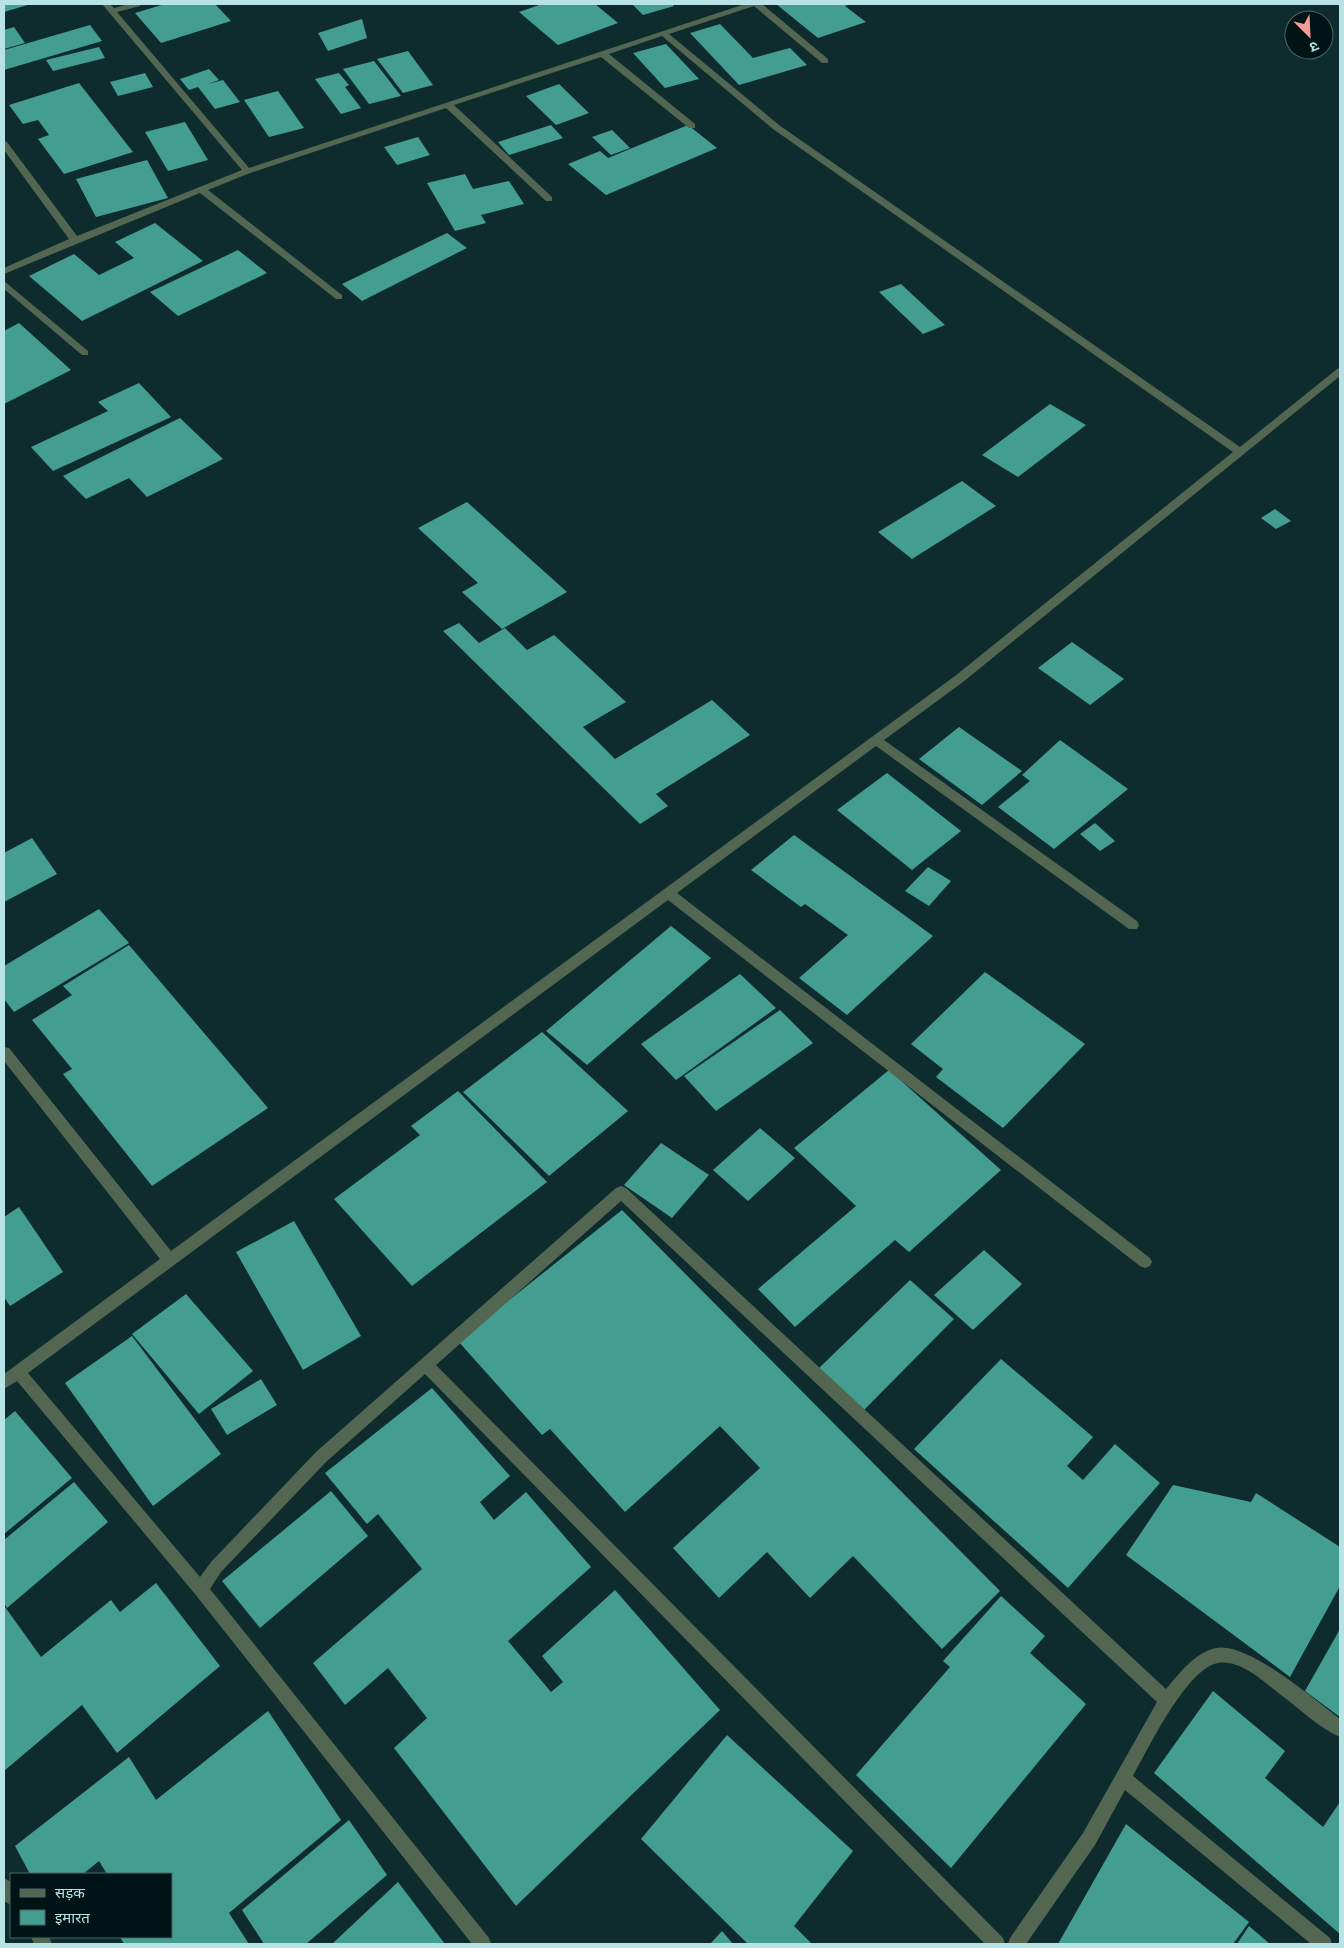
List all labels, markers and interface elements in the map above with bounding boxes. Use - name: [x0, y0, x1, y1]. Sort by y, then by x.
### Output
- north arrow: [1284, 10, 1334, 60]
- text: उ: [1306, 37, 1322, 57]
- legend: [10, 1873, 172, 1938]
- text: सड़क: [55, 1883, 85, 1902]
- text: इमारत: [55, 1908, 90, 1927]

